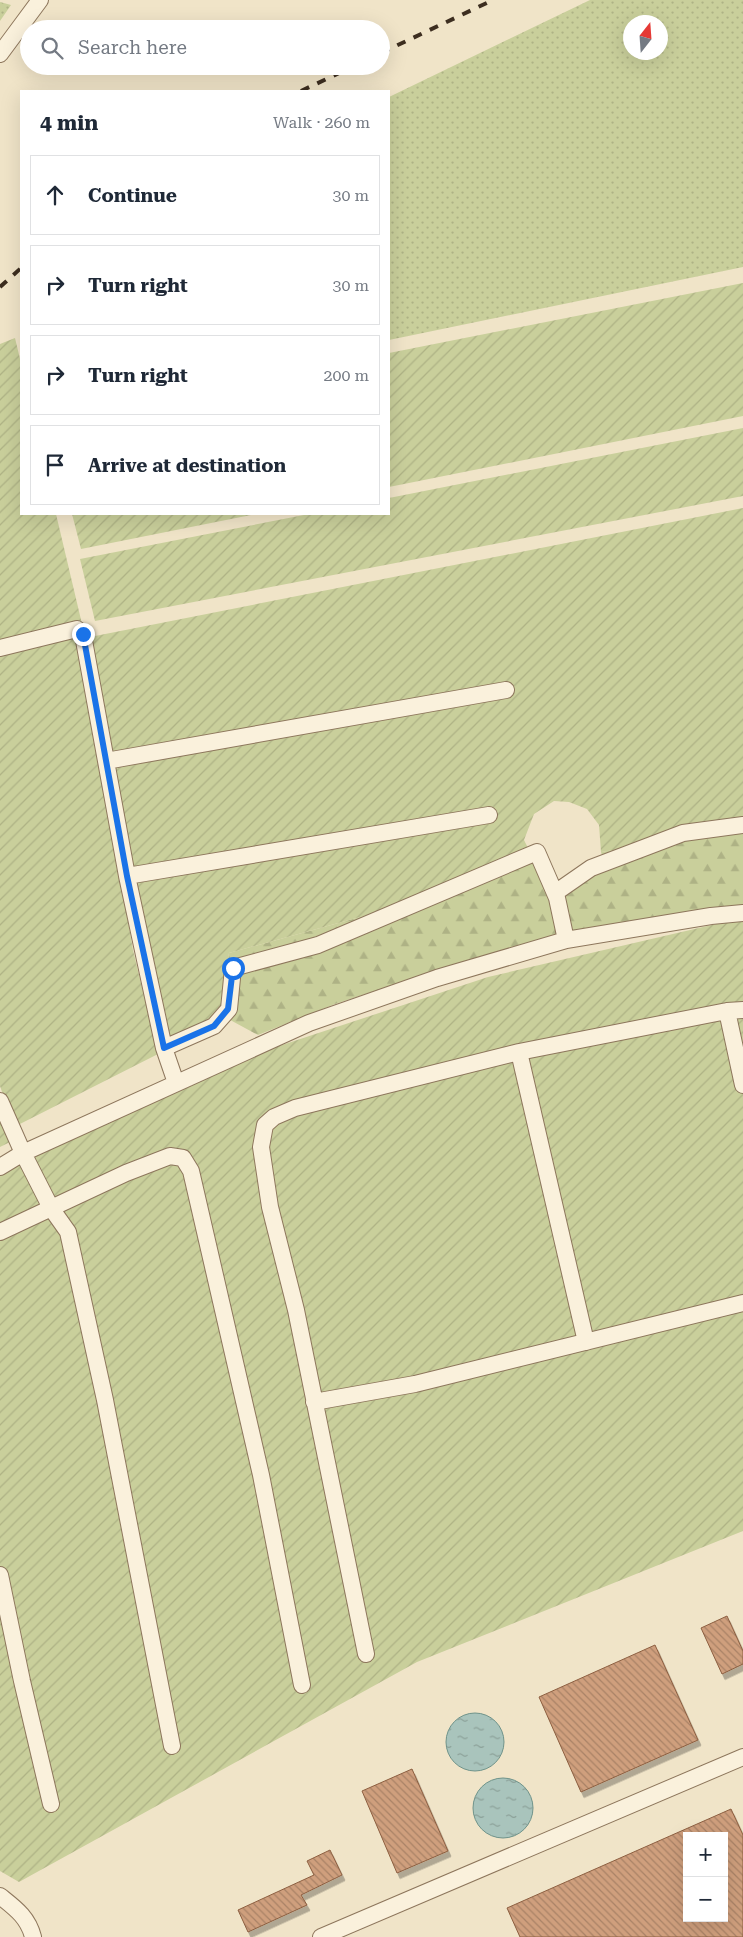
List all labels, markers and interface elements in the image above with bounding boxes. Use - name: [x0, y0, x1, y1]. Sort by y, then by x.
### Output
- north arrow: [623, 15, 668, 60]
- search box: [20, 20, 390, 75]
- icon: search: [38, 34, 66, 62]
- text: Search here: [78, 36, 187, 59]
- text: 4 min: [40, 111, 98, 135]
- text: Walk · 260 m: [273, 113, 370, 132]
- icon: ahead: [41, 181, 69, 209]
- text: Continue: [88, 184, 177, 207]
- text: 30 m: [332, 186, 369, 205]
- icon: right: [41, 271, 69, 299]
- text: Turn right: [88, 274, 188, 297]
- text: 30 m: [332, 276, 369, 295]
- icon: right: [41, 361, 69, 389]
- text: Turn right: [88, 364, 188, 387]
- text: 200 m: [323, 366, 369, 385]
- icon: arrive: [41, 451, 69, 479]
- text: Arrive at destination: [88, 454, 286, 477]
- route end: [72, 623, 95, 646]
- route start: [222, 957, 245, 980]
- map controls: [683, 1832, 728, 1922]
- button: +: [683, 1832, 728, 1877]
- button: −: [683, 1877, 728, 1922]

